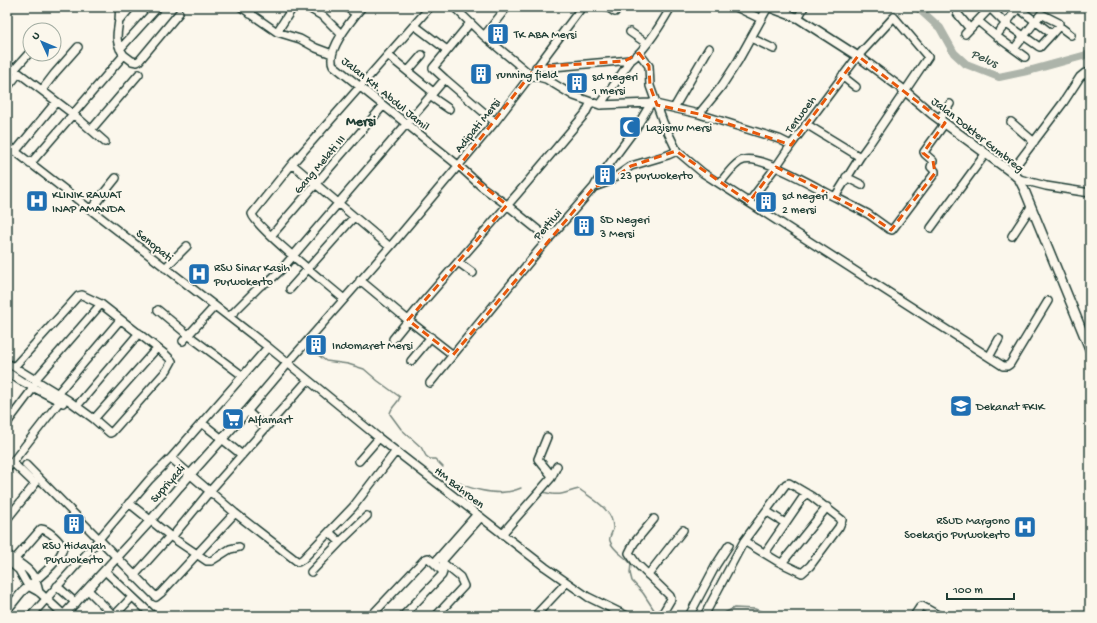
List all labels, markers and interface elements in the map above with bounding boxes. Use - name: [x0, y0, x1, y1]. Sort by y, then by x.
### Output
- building icon: TK ABA Mersi: [485, 21, 511, 47]
- north arrow: [22, 22, 62, 62]
- place label: TK ABA Mersi: [513, 29, 577, 43]
- text: U: [30, 30, 43, 43]
- water label: Pelus: [968, 47, 1001, 72]
- street label: Jalan KH. Abdul Jamil: [338, 55, 432, 135]
- building icon: running field: [468, 61, 494, 87]
- place label: running field: [496, 69, 558, 83]
- building icon: sd negeri 1 mersi: [564, 70, 590, 96]
- place label: sd negeri 1 mersi: [591, 71, 638, 99]
- street label: Terwoeh: [782, 93, 821, 137]
- street label: Jalan Dokter Gumbreg: [928, 95, 1026, 176]
- street label: Adipati Mersi: [453, 96, 505, 156]
- district label: Mersi: [346, 114, 376, 131]
- mosque icon: Lazismu Mersi: [617, 114, 643, 140]
- place label: Lazismu Mersi: [646, 122, 713, 136]
- street label: Gang Melati III: [292, 133, 349, 198]
- building icon: 23 purwokerto: [592, 162, 618, 188]
- place label: 23 purwokerto: [620, 170, 693, 184]
- hospital icon: KLINIK RAWAT INAP AMANDA: [24, 188, 50, 214]
- place label: KLINIK RAWAT INAP AMANDA: [52, 189, 125, 217]
- building icon: sd negeri 2 mersi: [753, 189, 779, 215]
- place label: sd negeri 2 mersi: [782, 190, 828, 218]
- street label: Pertiwi: [531, 207, 566, 244]
- building icon: SD Negeri 3 Mersi: [571, 213, 597, 239]
- place label: SD Negeri 3 Mersi: [599, 214, 651, 242]
- street label: Senopati: [132, 227, 175, 266]
- hospital icon: RSU Sinar Kasih Purwokerto: [186, 261, 212, 287]
- place label: RSU Sinar Kasih Purwokerto: [213, 262, 291, 290]
- building icon: Indomaret Mersi: [303, 332, 329, 358]
- place label: Indomaret Mersi: [332, 340, 413, 354]
- school or university icon: Dekanat FKIK: [948, 393, 974, 419]
- place label: Dekanat FKIK: [975, 401, 1046, 415]
- supermarket icon: Alfamart: [220, 406, 246, 432]
- place label: Alfamart: [248, 414, 293, 428]
- street label: Supriyadi: [148, 462, 189, 506]
- street label: HM Bahroen: [431, 465, 487, 513]
- building icon: RSU Hidayah Purwokerto: [61, 511, 87, 537]
- hospital icon: RSUD Margono Soekarjo Purwokerto: [1012, 514, 1038, 540]
- place label: RSUD Margono Soekarjo Purwokerto: [904, 515, 1010, 543]
- place label: RSU Hidayah Purwokerto: [42, 540, 106, 568]
- scale bar: [947, 575, 1014, 601]
- text: 100 m: [952, 584, 983, 598]

